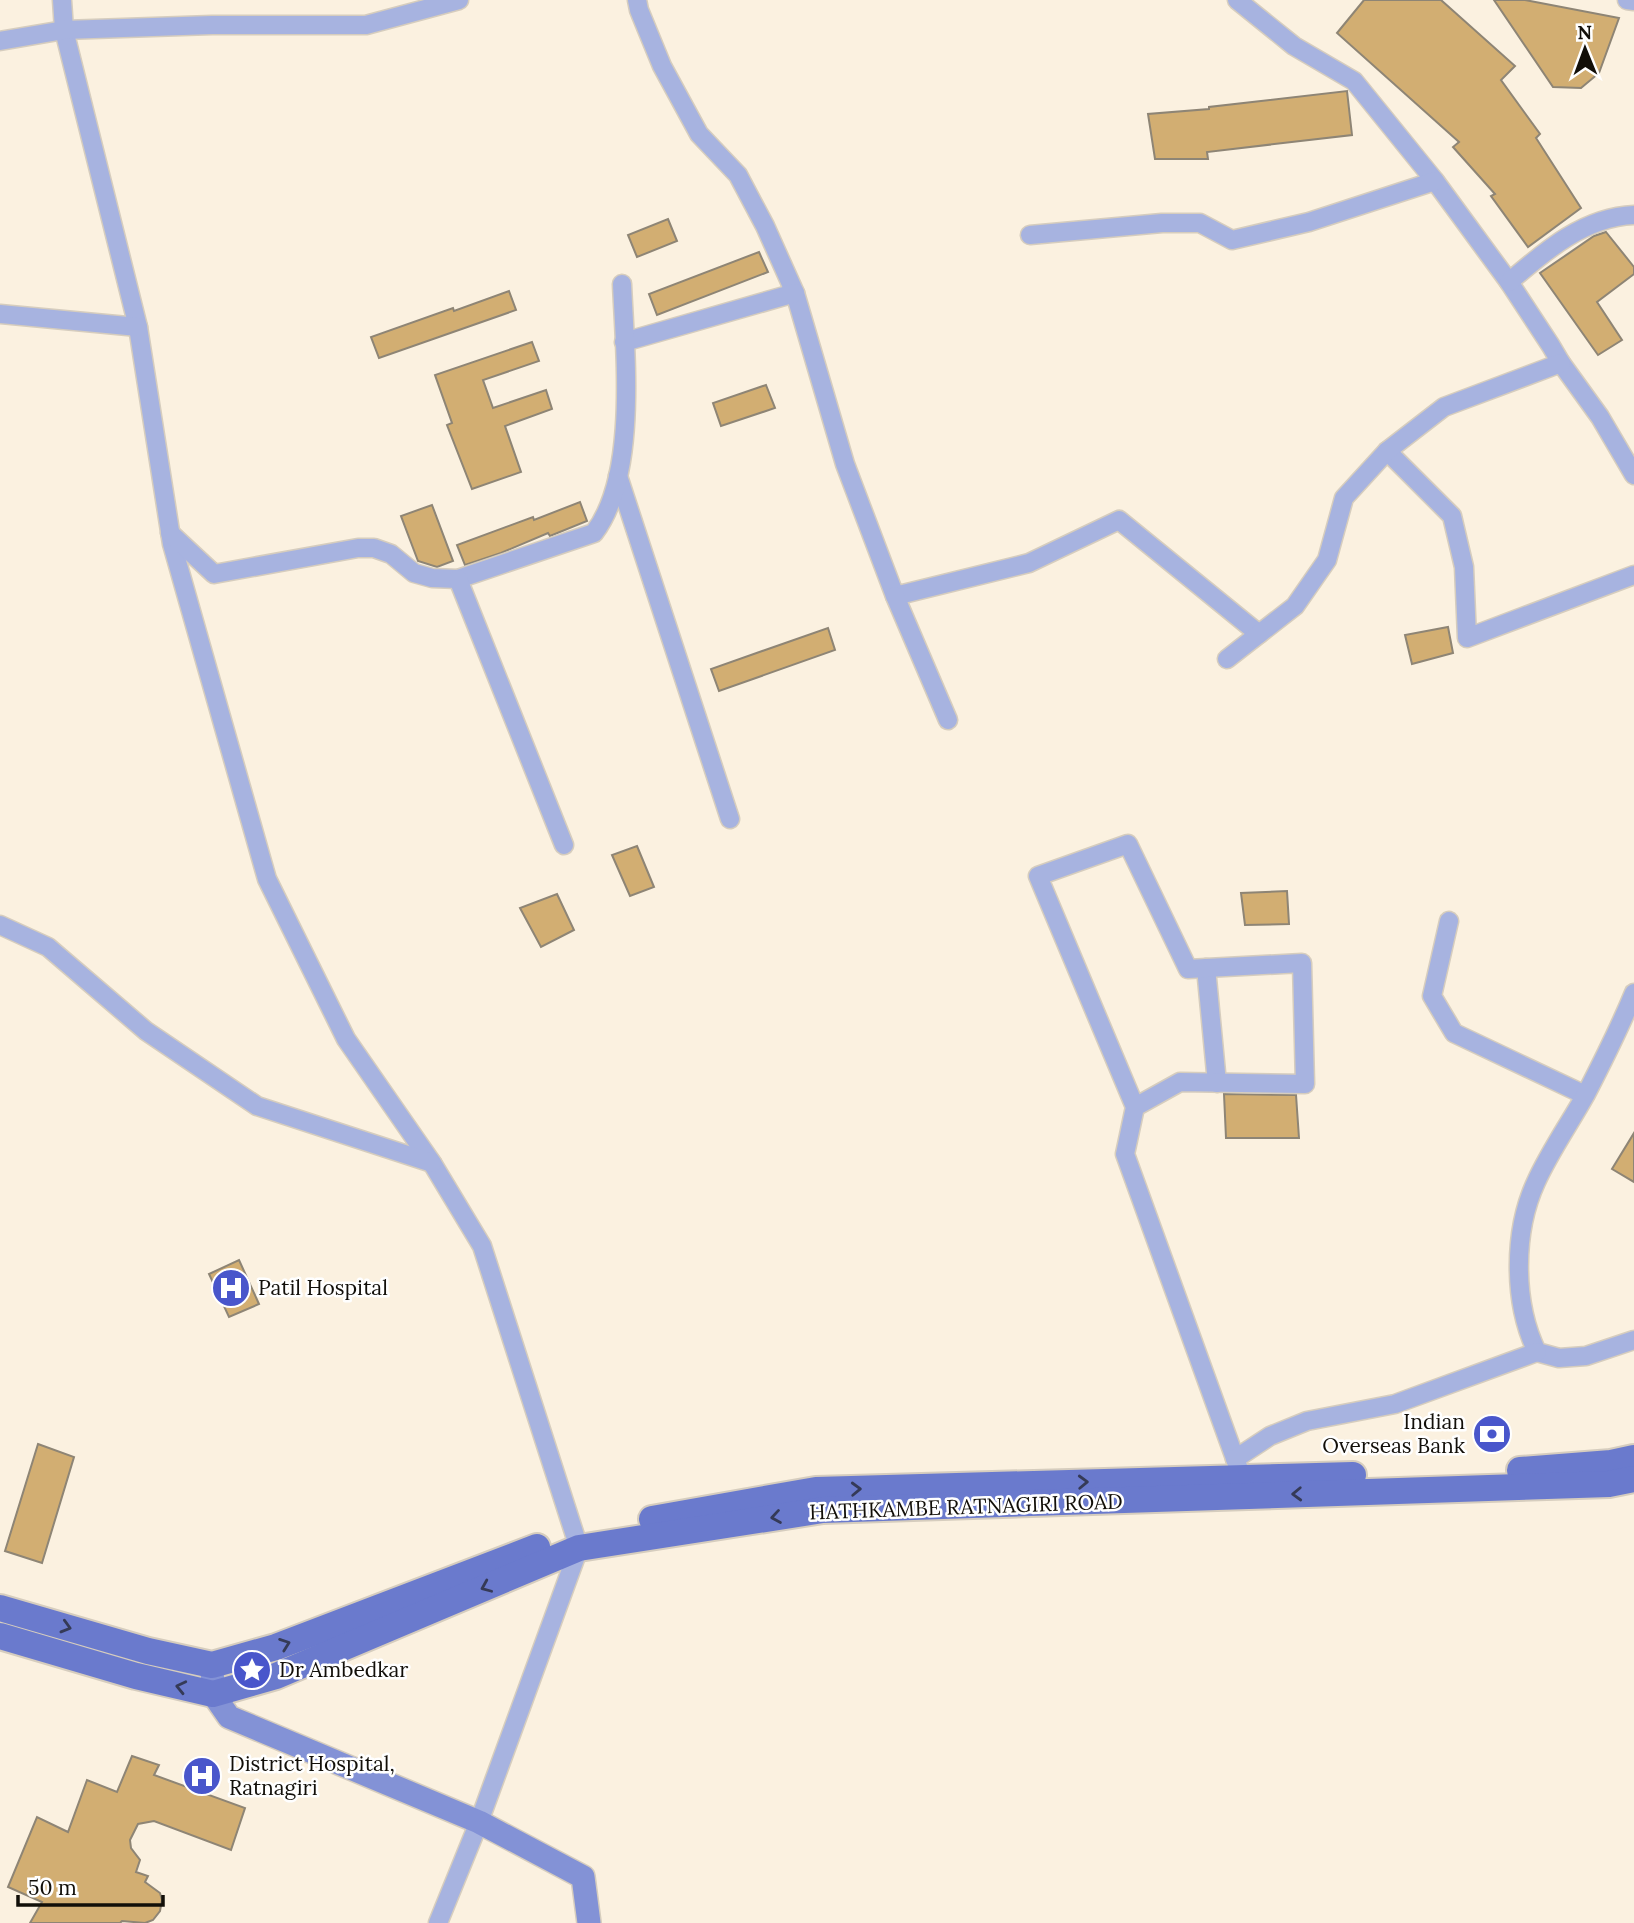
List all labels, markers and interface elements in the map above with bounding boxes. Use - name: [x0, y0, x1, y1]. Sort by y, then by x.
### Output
- north arrow: [1550, 14, 1620, 84]
- text: N: [1577, 20, 1593, 44]
- hospital icon: Patil Hospital: [210, 1267, 252, 1309]
- place label: Patil Hospital: [258, 1274, 388, 1301]
- place label: Indian Overseas Bank: [1322, 1408, 1466, 1459]
- bank icon: Indian Overseas Bank: [1471, 1413, 1513, 1455]
- one-way arrow: [1078, 1474, 1089, 1489]
- one-way arrow: [851, 1481, 862, 1496]
- one-way arrow: [1291, 1487, 1302, 1502]
- street label: HATHKAMBE RATNAGIRI ROAD: [809, 1488, 1123, 1525]
- one-way arrow: [771, 1510, 782, 1525]
- one-way arrow: [480, 1579, 492, 1593]
- one-way arrow: [59, 1619, 71, 1633]
- one-way arrow: [279, 1638, 291, 1652]
- place icon: Dr Ambedkar: [231, 1649, 273, 1691]
- place label: Dr Ambedkar: [279, 1656, 408, 1683]
- one-way arrow: [175, 1680, 187, 1695]
- place label: District Hospital, Ratnagiri: [229, 1750, 395, 1801]
- hospital icon: District Hospital, Ratnagiri: [181, 1755, 223, 1797]
- scale bar: [18, 1864, 163, 1908]
- text: 50 m: [28, 1874, 77, 1901]

